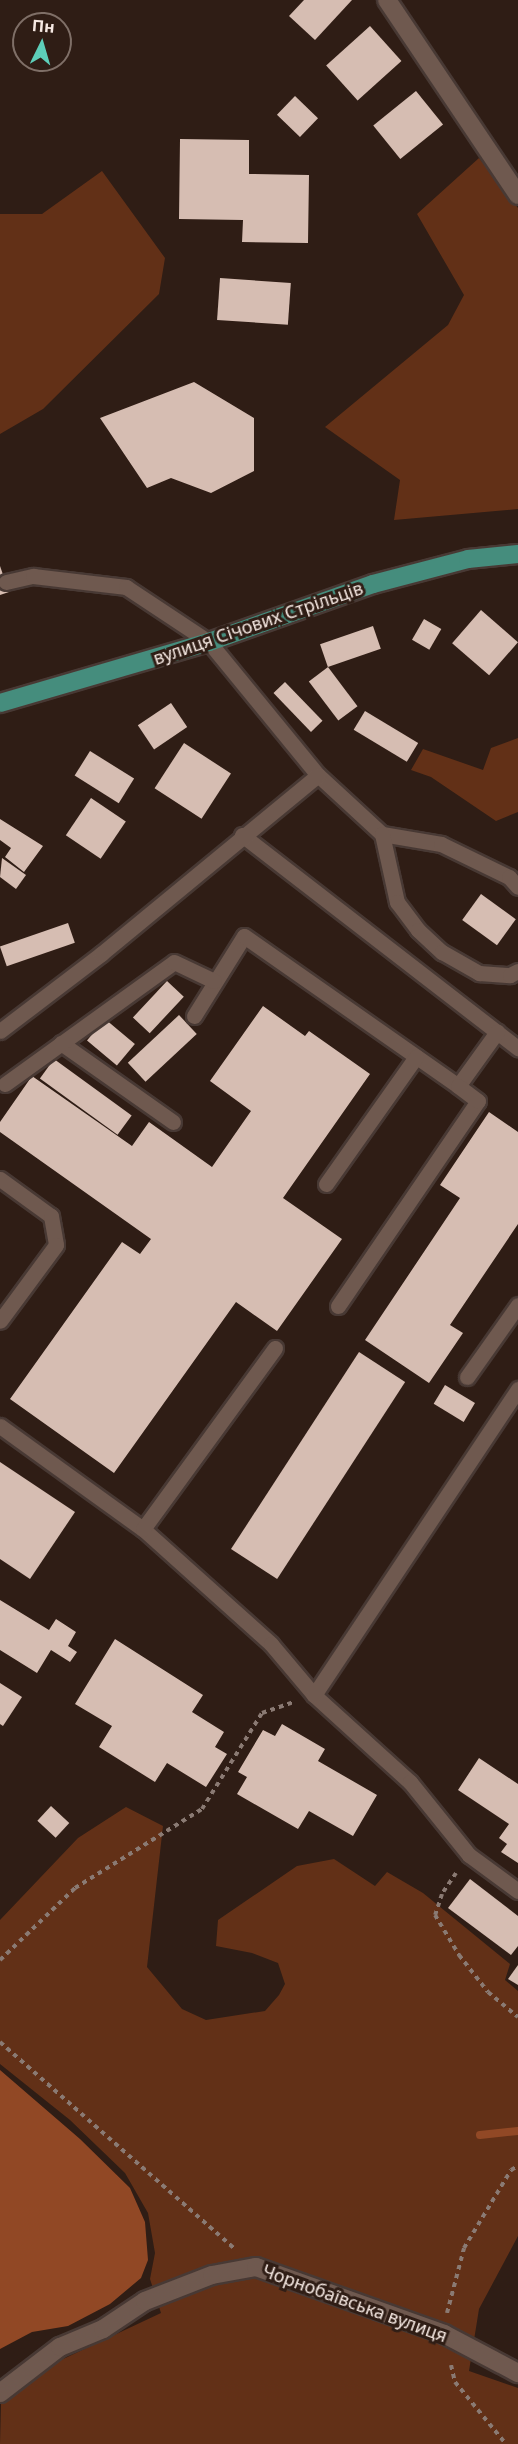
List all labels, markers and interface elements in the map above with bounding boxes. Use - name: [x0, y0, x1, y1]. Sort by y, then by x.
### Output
- north arrow: [12, 12, 72, 72]
- text: Пн: [31, 14, 56, 38]
- street label: вулиця Січових Стрільців: [150, 577, 366, 669]
- street label: Чорнобаївська вулиця: [260, 2260, 450, 2346]

